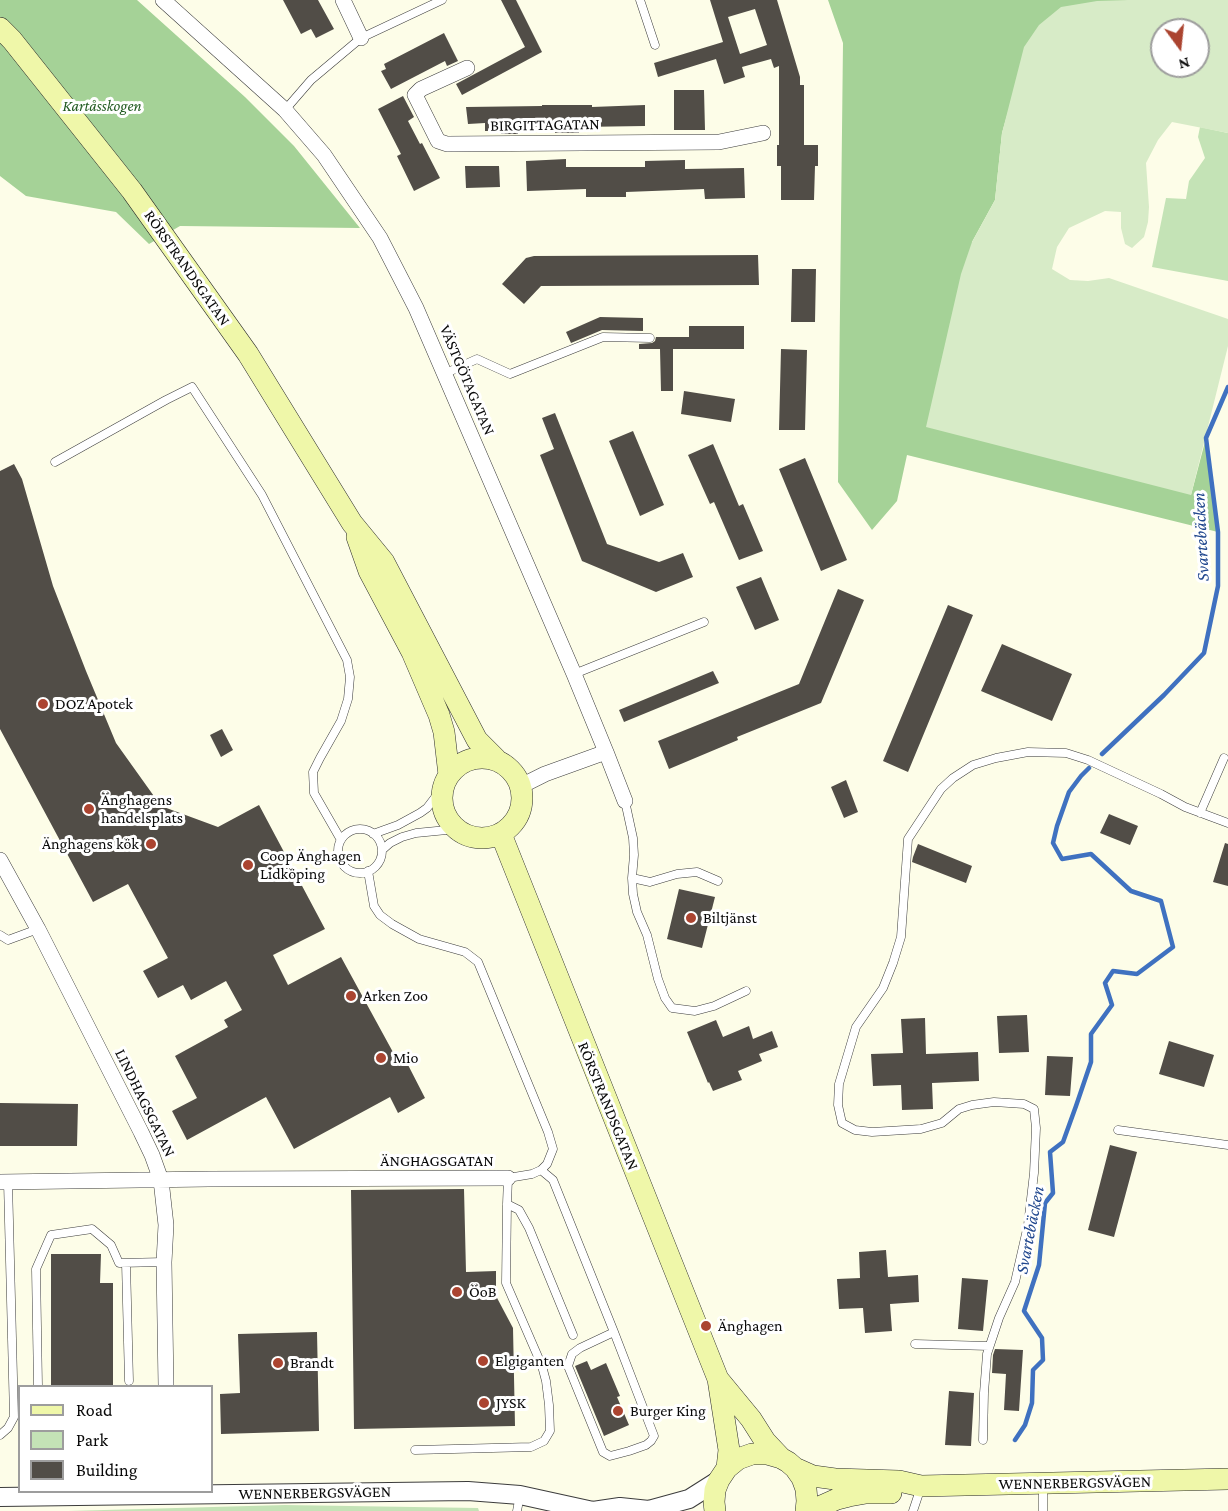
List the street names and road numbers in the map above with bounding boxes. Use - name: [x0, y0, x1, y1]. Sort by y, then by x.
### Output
- street label: BIRGITTAGATAN: [490, 114, 600, 136]
- street label: RÖRSTRANDSGATAN: [140, 206, 234, 330]
- street label: VÄSTGÖTAGATAN: [435, 322, 499, 438]
- street label: RÖRSTRANDSGATAN: [573, 1039, 643, 1173]
- street label: LINDHAGSGATAN: [111, 1046, 179, 1160]
- street label: ÄNGHAGSGATAN: [380, 1151, 494, 1171]
- street label: WENNERBERGSVÄGEN: [999, 1472, 1151, 1494]
- street label: WENNERBERGSVÄGEN: [239, 1482, 391, 1504]

